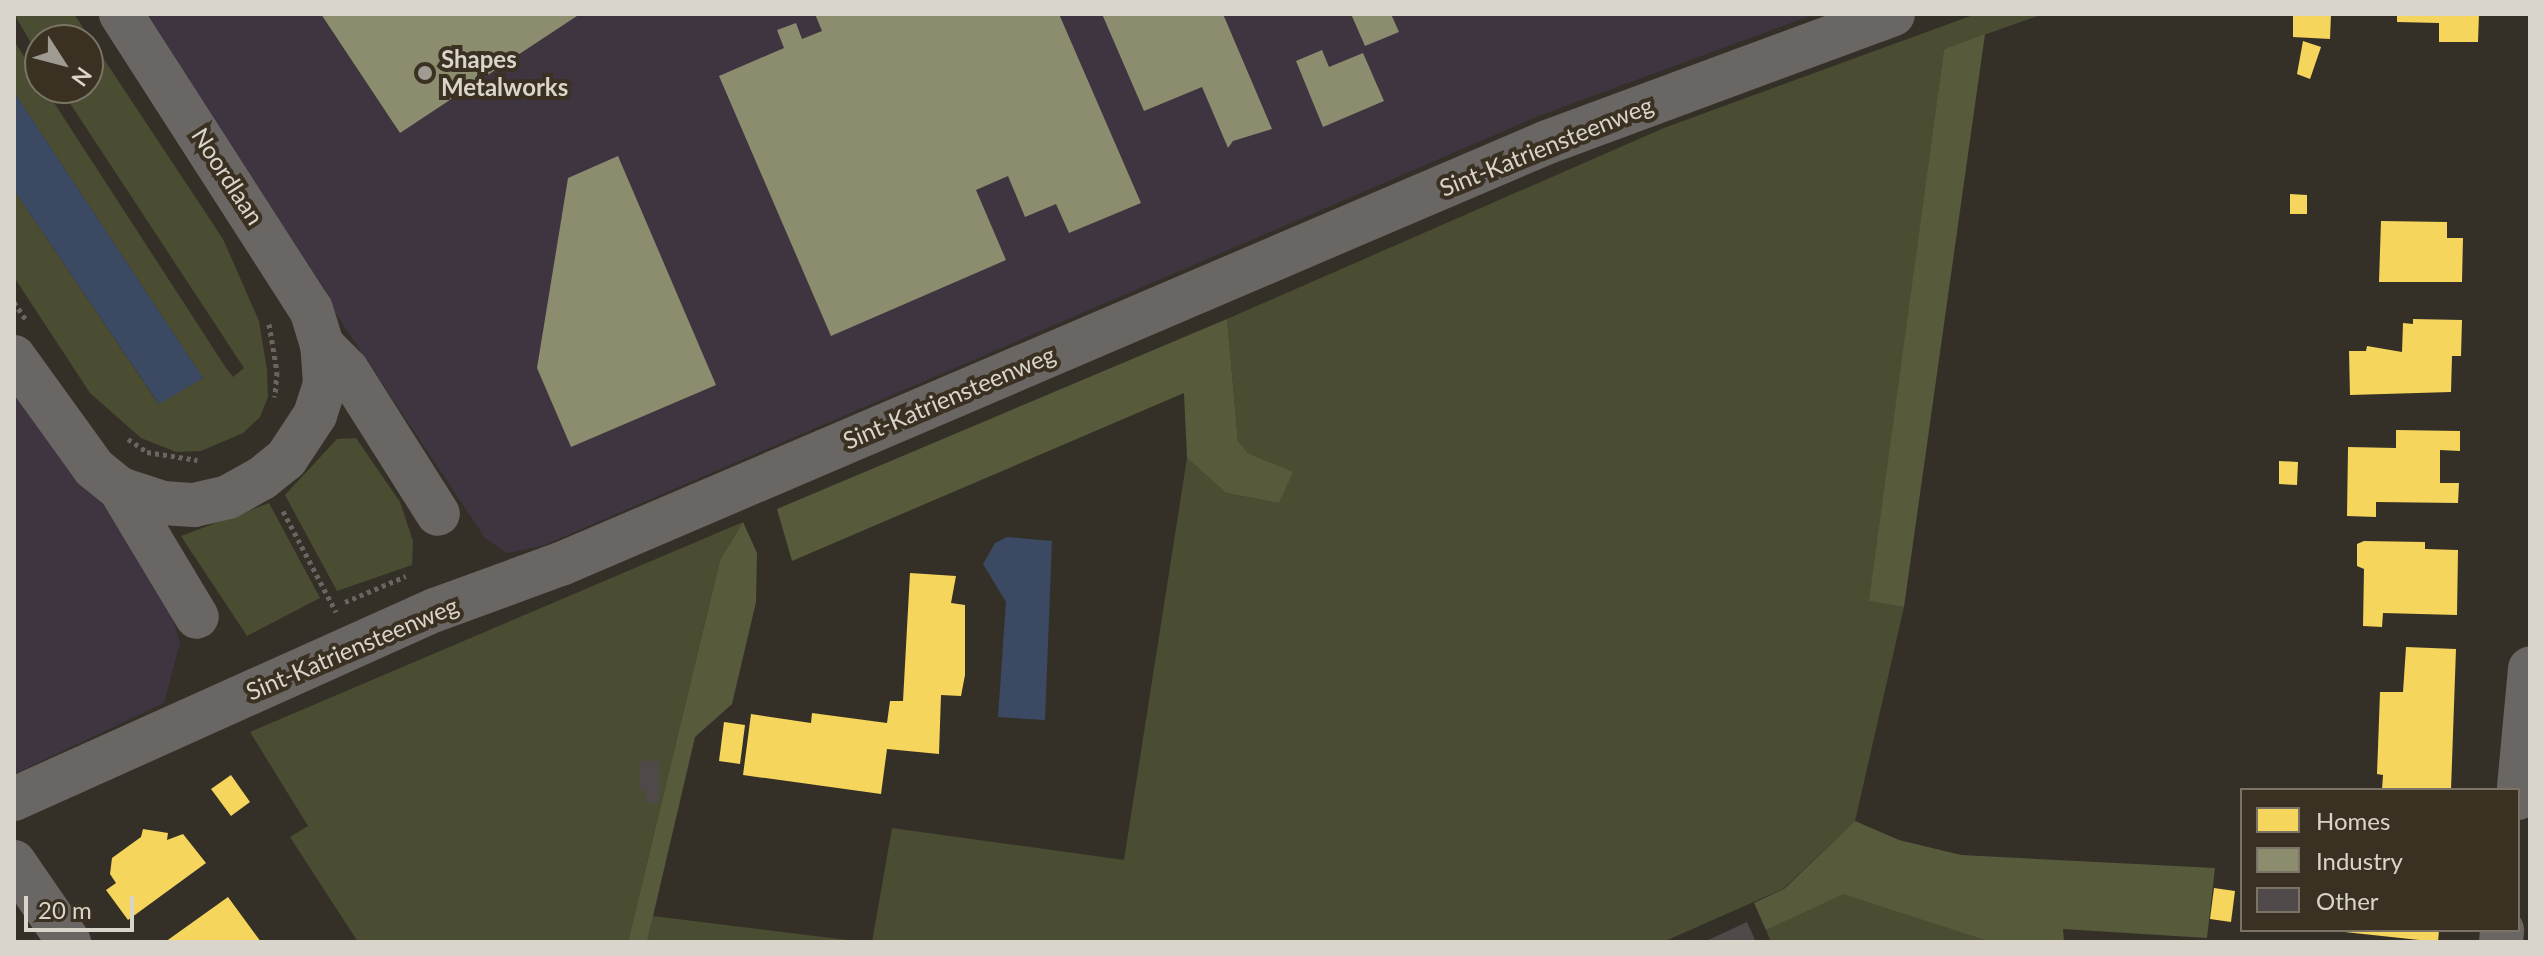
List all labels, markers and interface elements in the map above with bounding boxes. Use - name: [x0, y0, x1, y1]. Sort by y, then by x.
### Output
- north arrow: [24, 24, 104, 104]
- place label: Shapes Metalworks: [441, 45, 568, 101]
- text: N: [66, 62, 98, 92]
- marker: Shapes Metalworks: [416, 64, 434, 82]
- street label: Sint-Katriensteenweg: [1435, 90, 1657, 202]
- street label: Noordlaan: [186, 122, 270, 230]
- street label: Sint-Katriensteenweg: [839, 339, 1059, 455]
- street label: Sint-Katriensteenweg: [242, 590, 462, 706]
- legend: [2240, 788, 2520, 932]
- text: Homes: [2316, 806, 2390, 835]
- text: Industry: [2316, 846, 2403, 875]
- scale bar: [28, 880, 138, 930]
- text: Other: [2316, 886, 2379, 915]
- text: 20 m: [38, 895, 92, 924]

